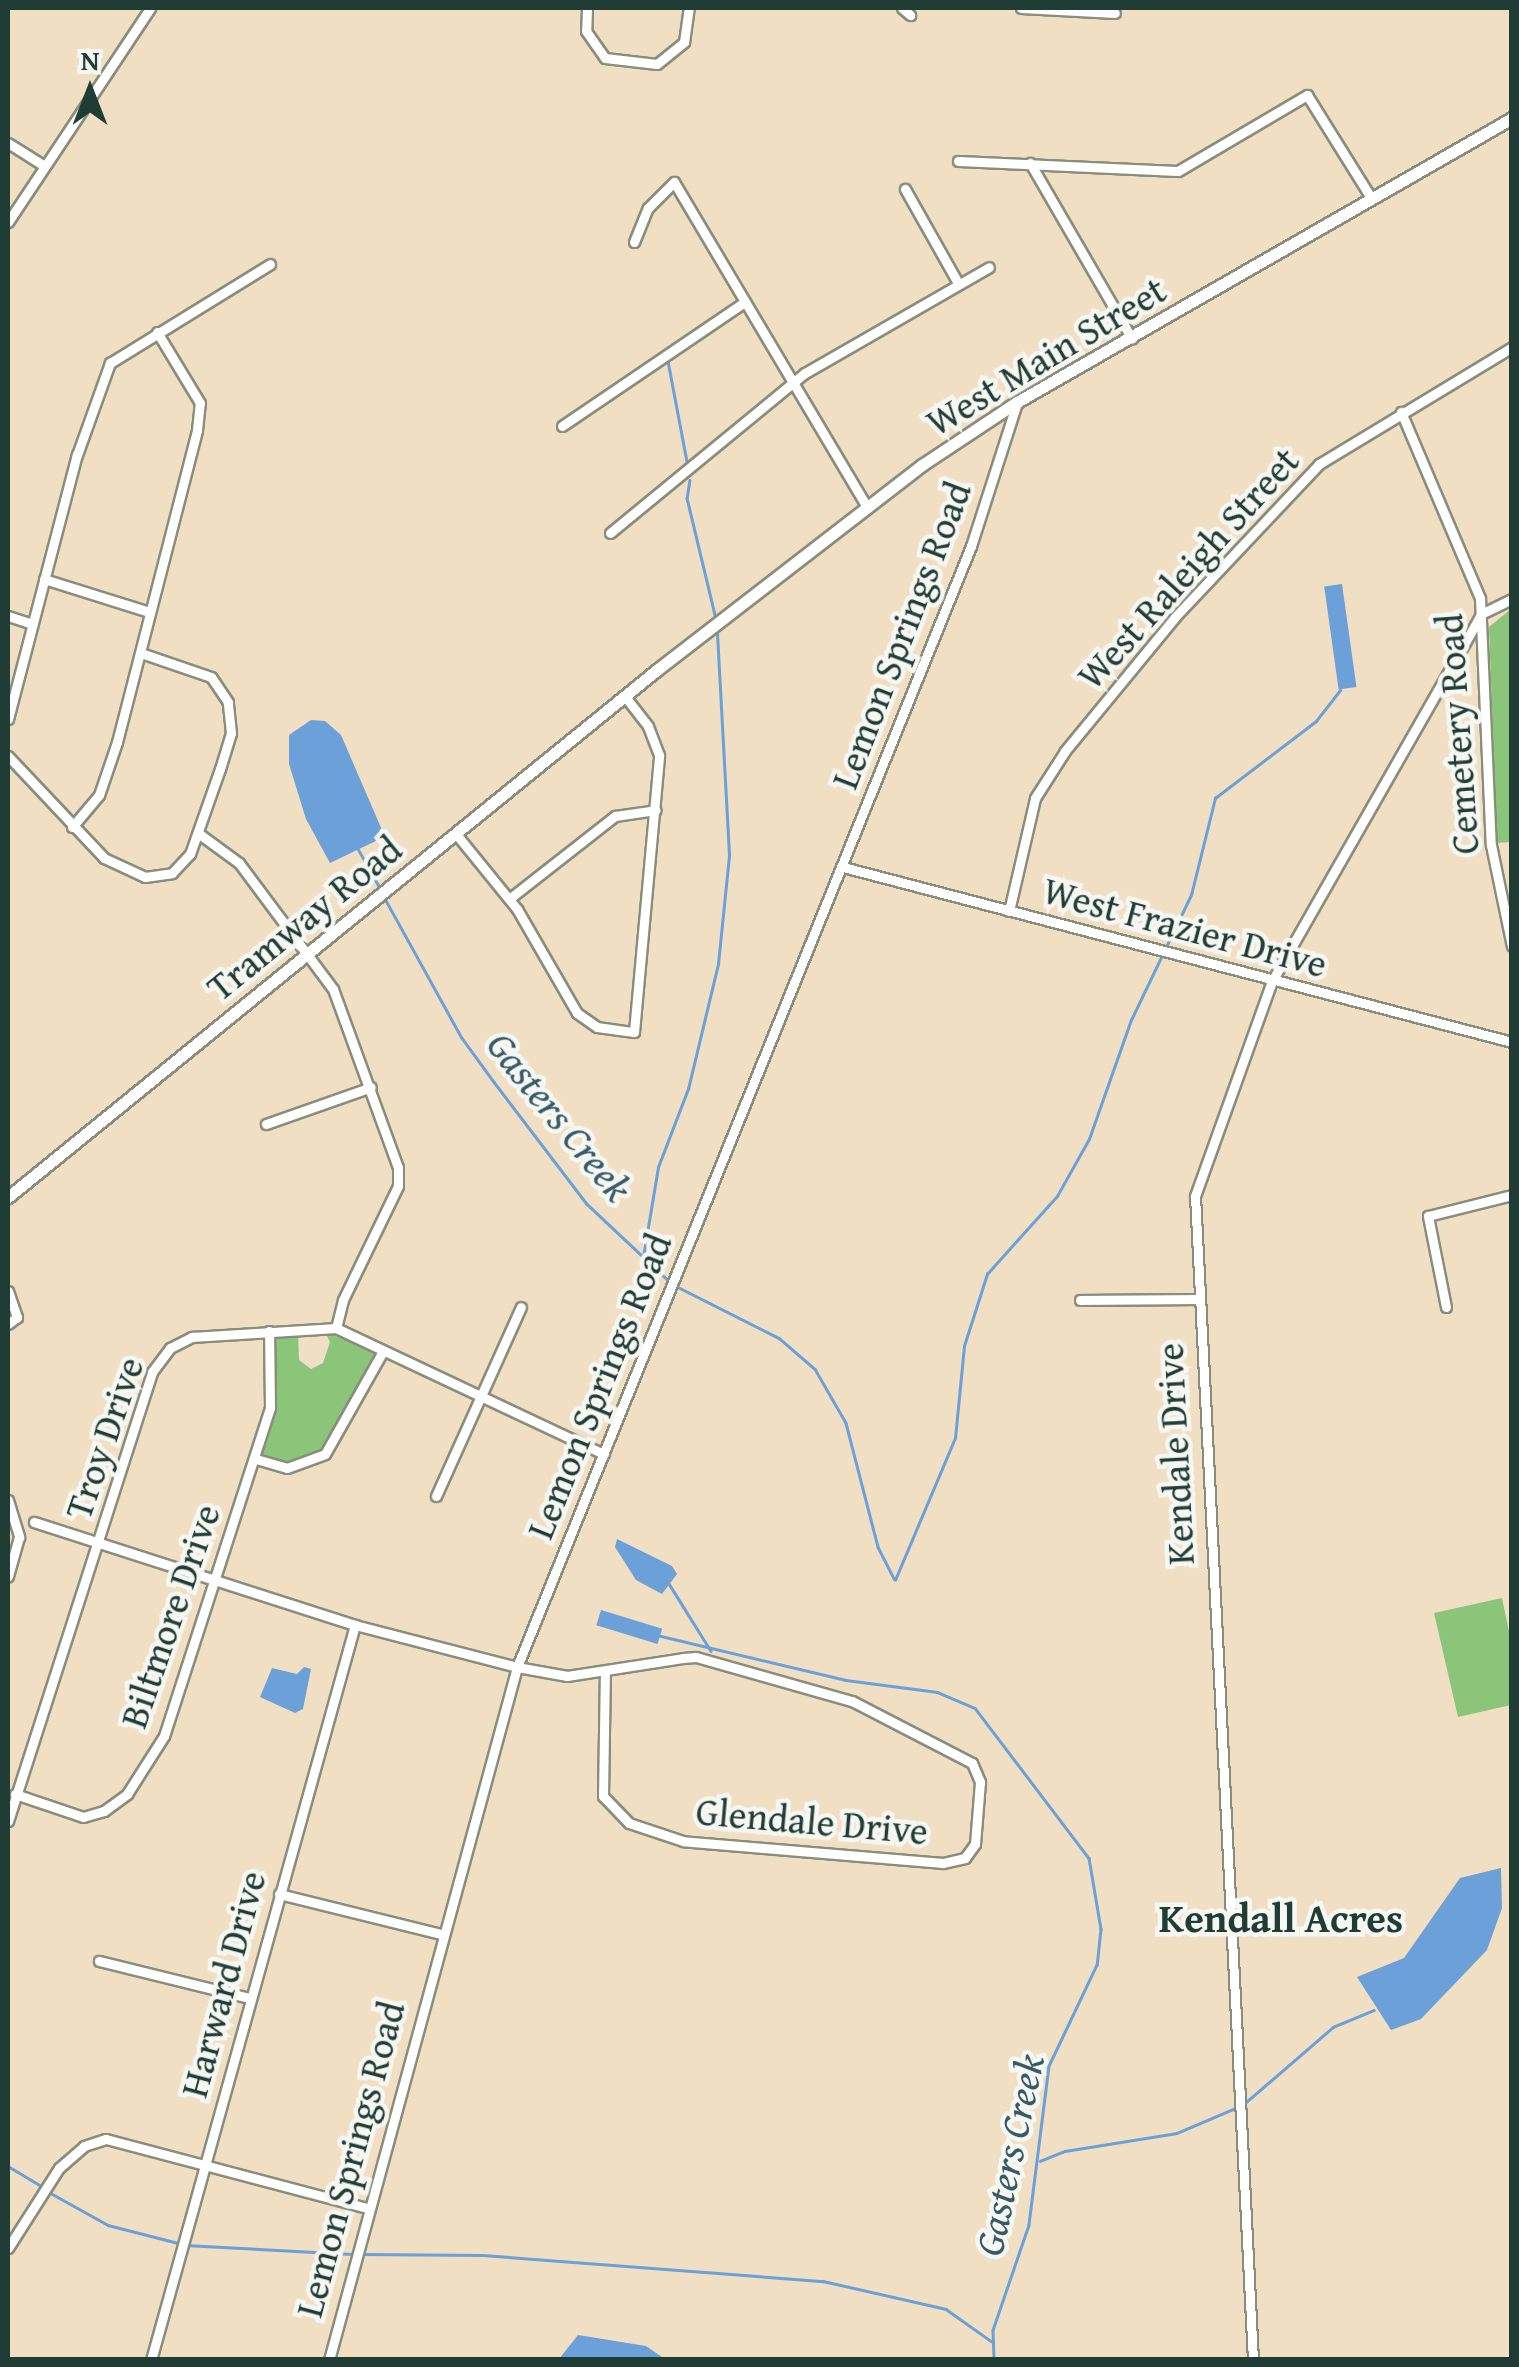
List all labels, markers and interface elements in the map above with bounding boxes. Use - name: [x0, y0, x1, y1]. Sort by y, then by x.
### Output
- text: N: [81, 39, 99, 80]
- north arrow: [40, 40, 140, 140]
- street label: West Main Street: [918, 267, 1174, 445]
- street label: West Raleigh Street: [1068, 438, 1308, 698]
- street label: Lemon Springs Road: [821, 475, 981, 795]
- street label: Cemetery Road: [1426, 612, 1488, 856]
- street label: Tramway Road: [198, 826, 410, 1010]
- street label: West Frazier Drive: [1038, 867, 1332, 987]
- water label: Gasters Creek: [477, 1022, 643, 1210]
- street label: Lemon Springs Road: [517, 1227, 681, 1545]
- street label: Kendale Drive: [1146, 1342, 1204, 1566]
- street label: Troy Drive: [55, 1351, 153, 1525]
- street label: Biltmore Drive: [110, 1498, 230, 1734]
- street label: Glendale Drive: [694, 1788, 930, 1854]
- street label: Harward Drive: [171, 1866, 275, 2102]
- district label: Kendall Acres: [1159, 1894, 1403, 1942]
- street label: Lemon Springs Road: [286, 1996, 414, 2322]
- water label: Gasters Creek: [964, 2050, 1054, 2260]

